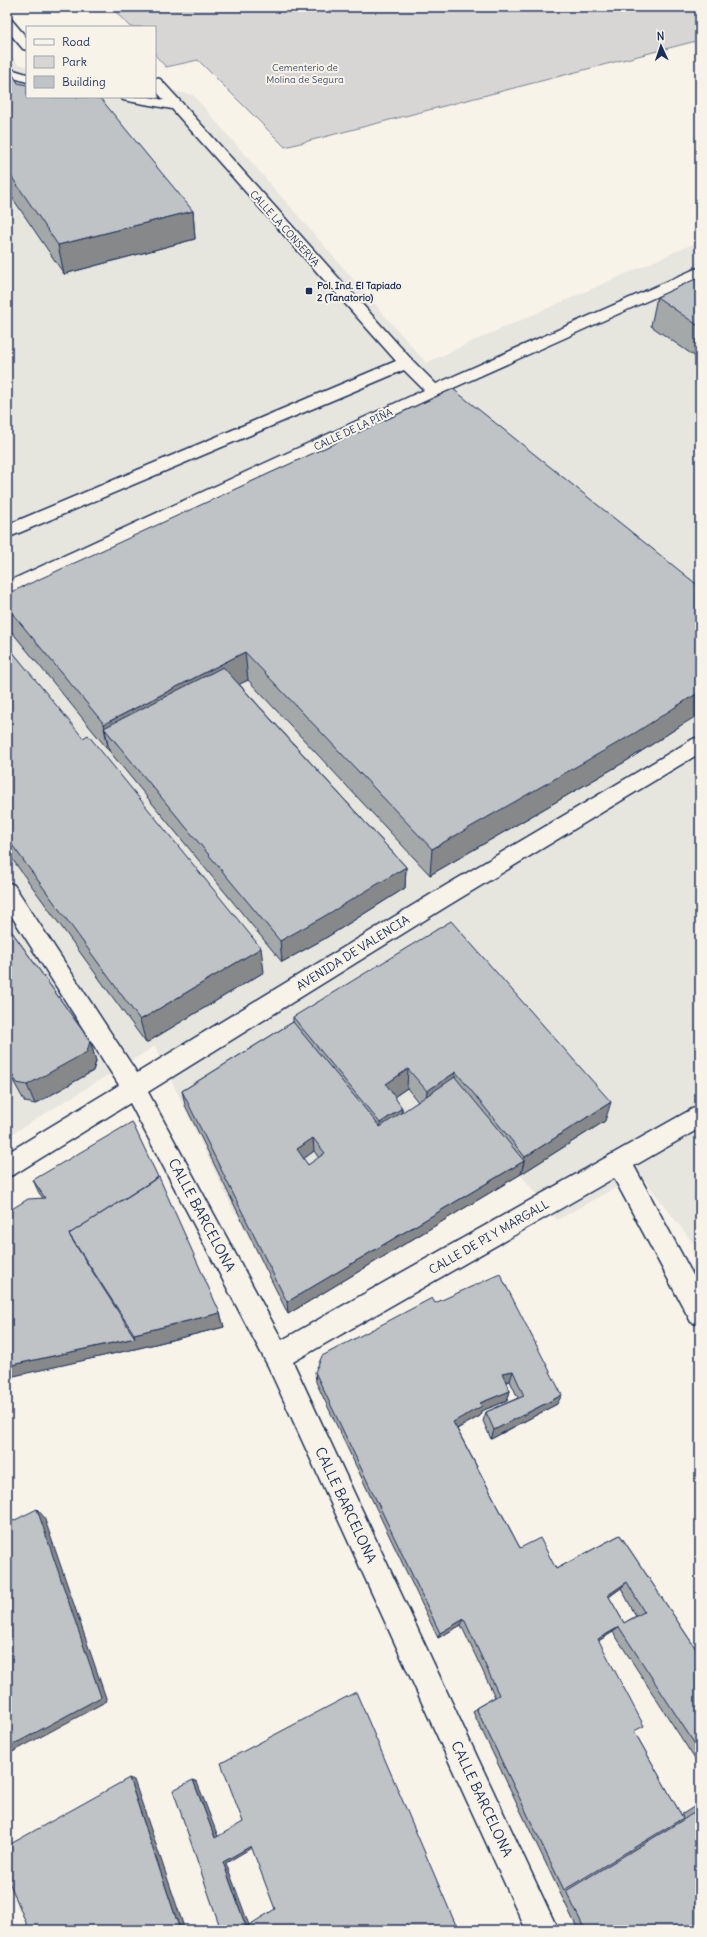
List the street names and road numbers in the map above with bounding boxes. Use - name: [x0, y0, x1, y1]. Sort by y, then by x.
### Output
- street label: CALLE LA CONSERVA: [247, 188, 322, 269]
- street label: CALLE DE LA PIÑA: [312, 405, 395, 453]
- street label: AVENIDA DE VALENCIA: [293, 911, 412, 994]
- street label: CALLE BARCELONA: [165, 1155, 239, 1275]
- street label: CALLE DE PI Y MARGALL: [426, 1196, 552, 1277]
- street label: CALLE BARCELONA: [311, 1444, 381, 1566]
- street label: CALLE BARCELONA: [447, 1738, 517, 1860]

